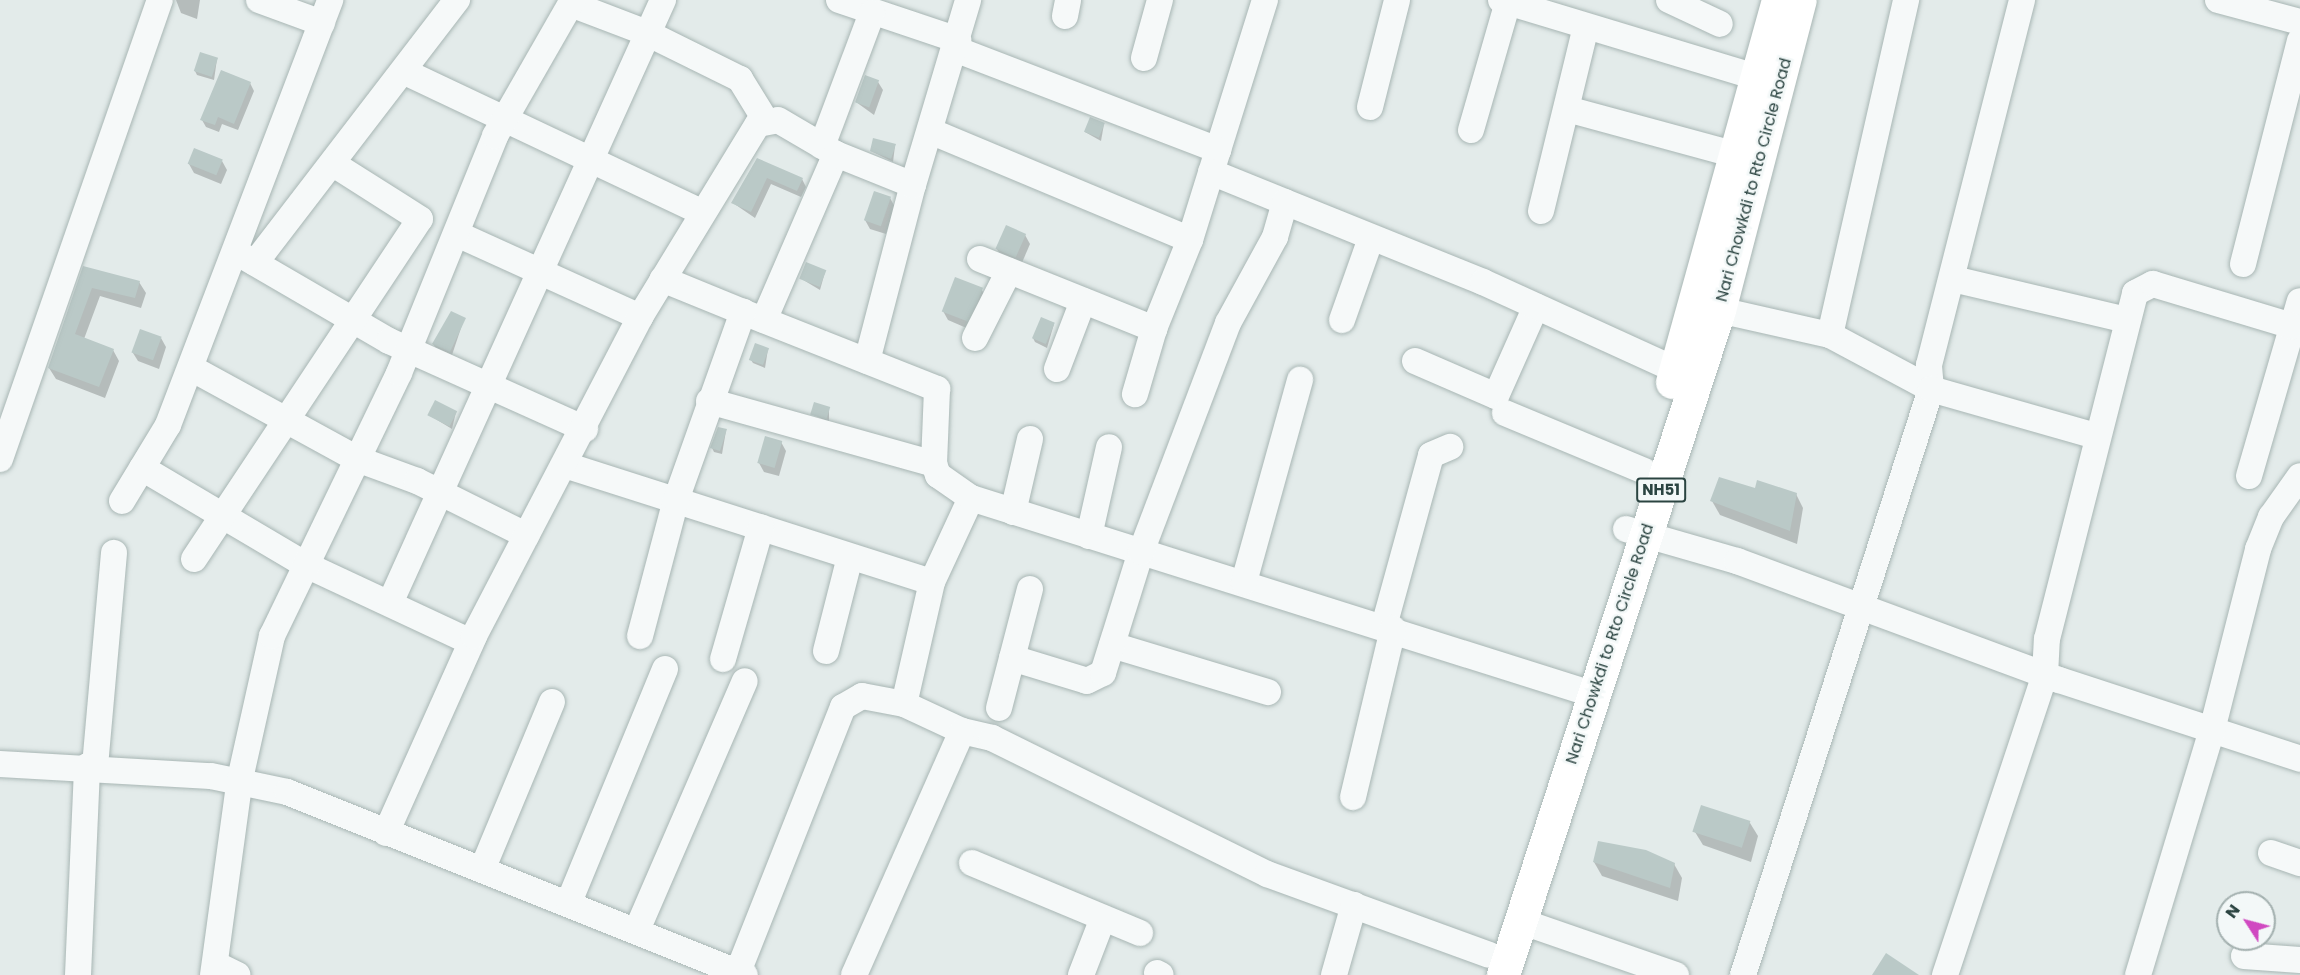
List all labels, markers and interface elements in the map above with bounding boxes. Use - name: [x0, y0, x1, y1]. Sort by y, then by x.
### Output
- street label: Nari Chowkdi to Rto Circle Road: [1712, 56, 1796, 304]
- road number: NH51: [1636, 478, 1686, 502]
- street label: Nari Chowkdi to Rto Circle Road: [1562, 521, 1658, 767]
- north arrow: [2216, 891, 2276, 951]
- text: N: [2220, 900, 2245, 923]

